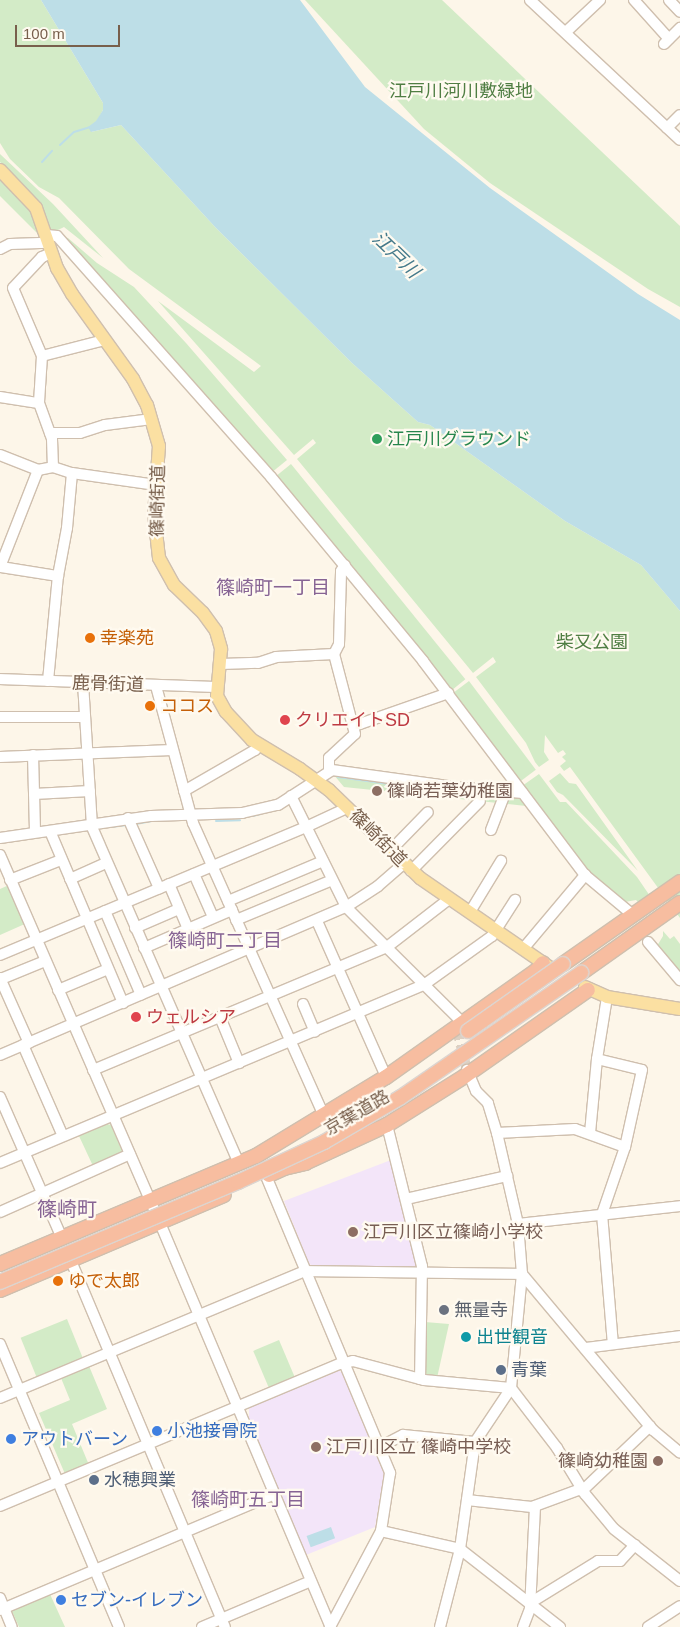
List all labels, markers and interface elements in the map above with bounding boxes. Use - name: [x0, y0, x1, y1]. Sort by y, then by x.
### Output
- scale bar: [18, 15, 122, 47]
- text: 100 m: [23, 25, 65, 42]
- park label: 江戸川河川敷緑地: [389, 80, 533, 102]
- water label: 江戸川: [368, 227, 424, 283]
- place label: 江戸川グラウンド: [387, 428, 531, 450]
- marker: 江戸川グラウンド: [371, 433, 383, 445]
- street label: 篠崎街道: [147, 465, 169, 537]
- district label: 篠崎町一丁目: [216, 577, 330, 599]
- place label: 幸楽苑: [100, 627, 154, 649]
- park label: 柴又公園: [556, 631, 628, 653]
- marker: 幸楽苑: [84, 632, 96, 644]
- street label: 鹿骨街道: [72, 672, 144, 696]
- place label: ココス: [160, 695, 214, 717]
- marker: ココス: [144, 700, 156, 712]
- place label: クリエイトSD: [295, 709, 410, 731]
- marker: クリエイトSD: [279, 714, 291, 726]
- place label: 篠崎若葉幼稚園: [387, 780, 513, 802]
- marker: 篠崎若葉幼稚園: [371, 785, 383, 797]
- street label: 篠崎街道: [345, 805, 411, 871]
- district label: 篠崎町二丁目: [168, 930, 282, 952]
- place label: ウェルシア: [146, 1006, 236, 1028]
- marker: ウェルシア: [130, 1011, 142, 1023]
- street label: 京葉道路: [320, 1086, 394, 1140]
- district label: 篠崎町: [37, 1197, 97, 1221]
- place label: 江戸川区立篠崎小学校: [363, 1221, 543, 1243]
- marker: 江戸川区立篠崎小学校: [347, 1226, 359, 1238]
- place label: ゆで太郎: [68, 1270, 140, 1292]
- marker: ゆで太郎: [52, 1275, 64, 1287]
- place label: 無量寺: [454, 1299, 508, 1321]
- marker: 無量寺: [438, 1304, 450, 1316]
- place label: 出世観音: [476, 1326, 548, 1348]
- marker: 出世観音: [460, 1331, 472, 1343]
- place label: 青葉: [511, 1359, 547, 1381]
- marker: 青葉: [495, 1364, 507, 1376]
- place label: 小池接骨院: [167, 1420, 257, 1442]
- marker: 小池接骨院: [151, 1425, 163, 1437]
- place label: アウトバーン: [21, 1428, 129, 1450]
- marker: アウトバーン: [5, 1433, 17, 1445]
- place label: 江戸川区立 篠崎中学校: [326, 1436, 511, 1458]
- marker: 江戸川区立 篠崎中学校: [310, 1441, 322, 1453]
- place label: 篠崎幼稚園: [558, 1450, 648, 1472]
- marker: 篠崎幼稚園: [652, 1455, 664, 1467]
- place label: 水穂興業: [104, 1469, 176, 1491]
- marker: 水穂興業: [88, 1474, 100, 1486]
- district label: 篠崎町五丁目: [191, 1489, 305, 1511]
- place label: セブン-イレブン: [71, 1589, 203, 1611]
- marker: セブン-イレブン: [55, 1594, 67, 1606]

